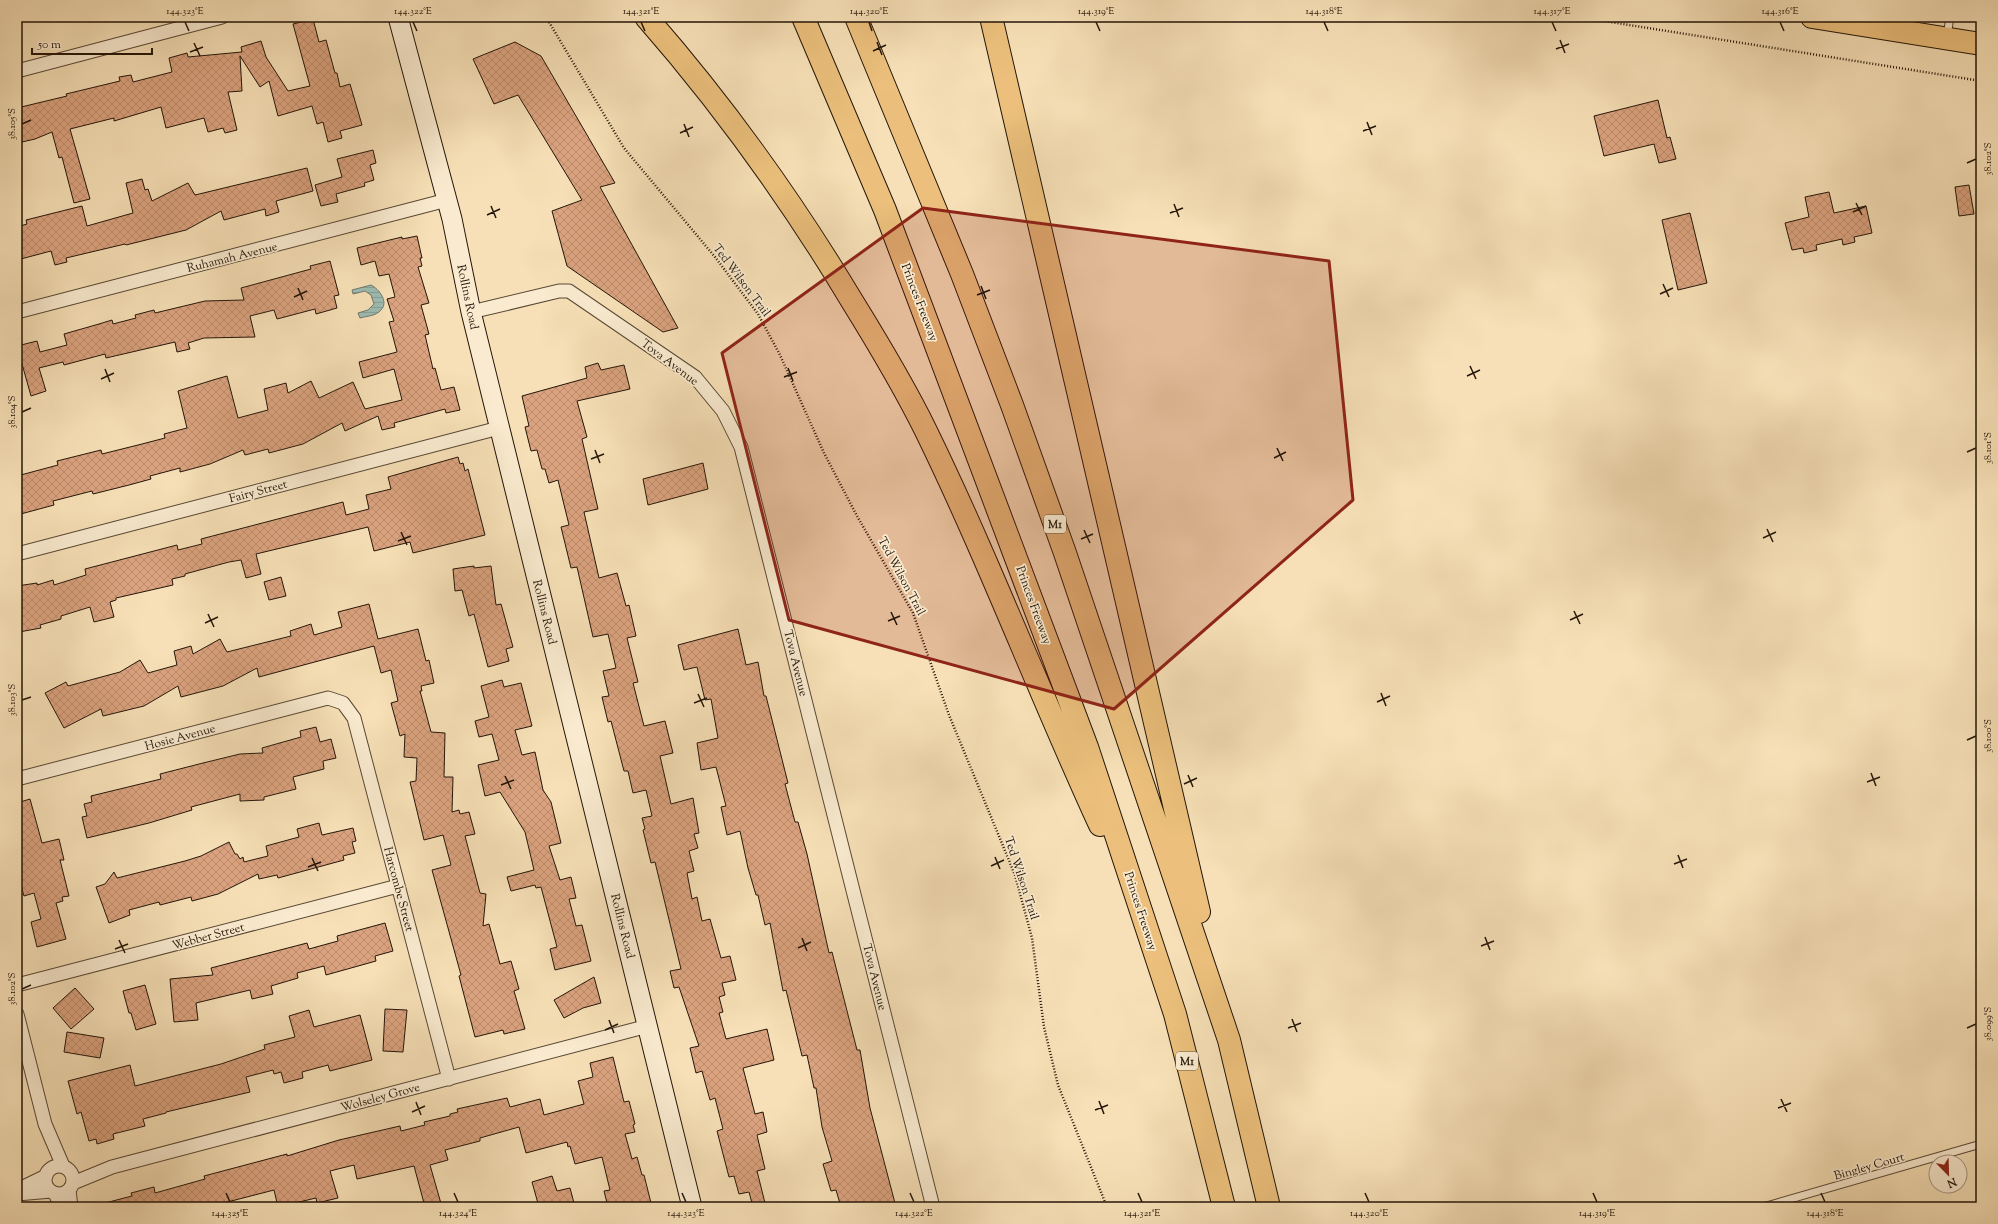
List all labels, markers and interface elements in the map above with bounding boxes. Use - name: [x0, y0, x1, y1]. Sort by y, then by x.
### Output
- text: 144.323°E: [166, 4, 204, 19]
- text: 144.322°E: [394, 4, 432, 19]
- text: 144.321°E: [623, 4, 659, 19]
- text: 144.320°E: [850, 4, 888, 19]
- text: 144.319°E: [1078, 4, 1114, 19]
- text: 144.318°E: [1305, 4, 1343, 19]
- text: 144.317°E: [1533, 4, 1571, 19]
- text: 144.316°E: [1761, 4, 1799, 19]
- scale bar: [32, 30, 152, 56]
- text: 50 m: [37, 36, 61, 54]
- text: 38.105°S: [5, 108, 20, 140]
- text: 38.102°S: [1981, 142, 1996, 175]
- street label: Ruhamah Avenue: [185, 238, 280, 278]
- street label: Ted Wilson Trail: [708, 241, 775, 321]
- street label: Princes Freeway: [896, 261, 942, 344]
- street label: Rollins Road: [451, 263, 483, 332]
- street label: Tova Avenue: [637, 335, 702, 391]
- text: 38.104°S: [5, 395, 20, 429]
- text: 38.101°S: [1981, 432, 1996, 464]
- street label: Fairy Street: [227, 476, 289, 508]
- road number: M1: [1044, 515, 1066, 533]
- street label: Ted Wilson Trail: [873, 534, 930, 620]
- street label: Princes Freeway: [1011, 564, 1056, 647]
- street label: Rollins Road: [527, 578, 561, 647]
- street label: Tova Avenue: [778, 628, 812, 699]
- text: 38.103°S: [5, 684, 20, 716]
- text: 38.100°S: [1981, 719, 1996, 753]
- street label: Hosie Avenue: [143, 720, 218, 756]
- street label: Ted Wilson Trail: [999, 834, 1043, 923]
- street label: Harcombe Street: [378, 845, 418, 934]
- street label: Princes Freeway: [1119, 870, 1161, 953]
- street label: Rollins Road: [605, 892, 639, 961]
- street label: Webber Street: [170, 919, 246, 955]
- street label: Tova Avenue: [857, 942, 891, 1013]
- text: 38.102°S: [5, 972, 20, 1005]
- text: 38.099°S: [1981, 1007, 1996, 1041]
- road number: M1: [1176, 1052, 1198, 1070]
- street label: Wolseley Grove: [339, 1079, 422, 1117]
- street label: Bingley Court: [1832, 1148, 1907, 1186]
- north arrow: [1928, 1154, 1968, 1194]
- text: N: [1944, 1173, 1960, 1191]
- text: 144.325°E: [212, 1206, 248, 1221]
- text: 144.324°E: [439, 1206, 477, 1221]
- text: 144.323°E: [667, 1206, 705, 1221]
- text: 144.322°E: [895, 1206, 933, 1221]
- text: 144.321°E: [1124, 1206, 1160, 1221]
- text: 144.320°E: [1350, 1206, 1388, 1221]
- text: 144.319°E: [1579, 1206, 1615, 1221]
- text: 144.318°E: [1806, 1206, 1844, 1221]

